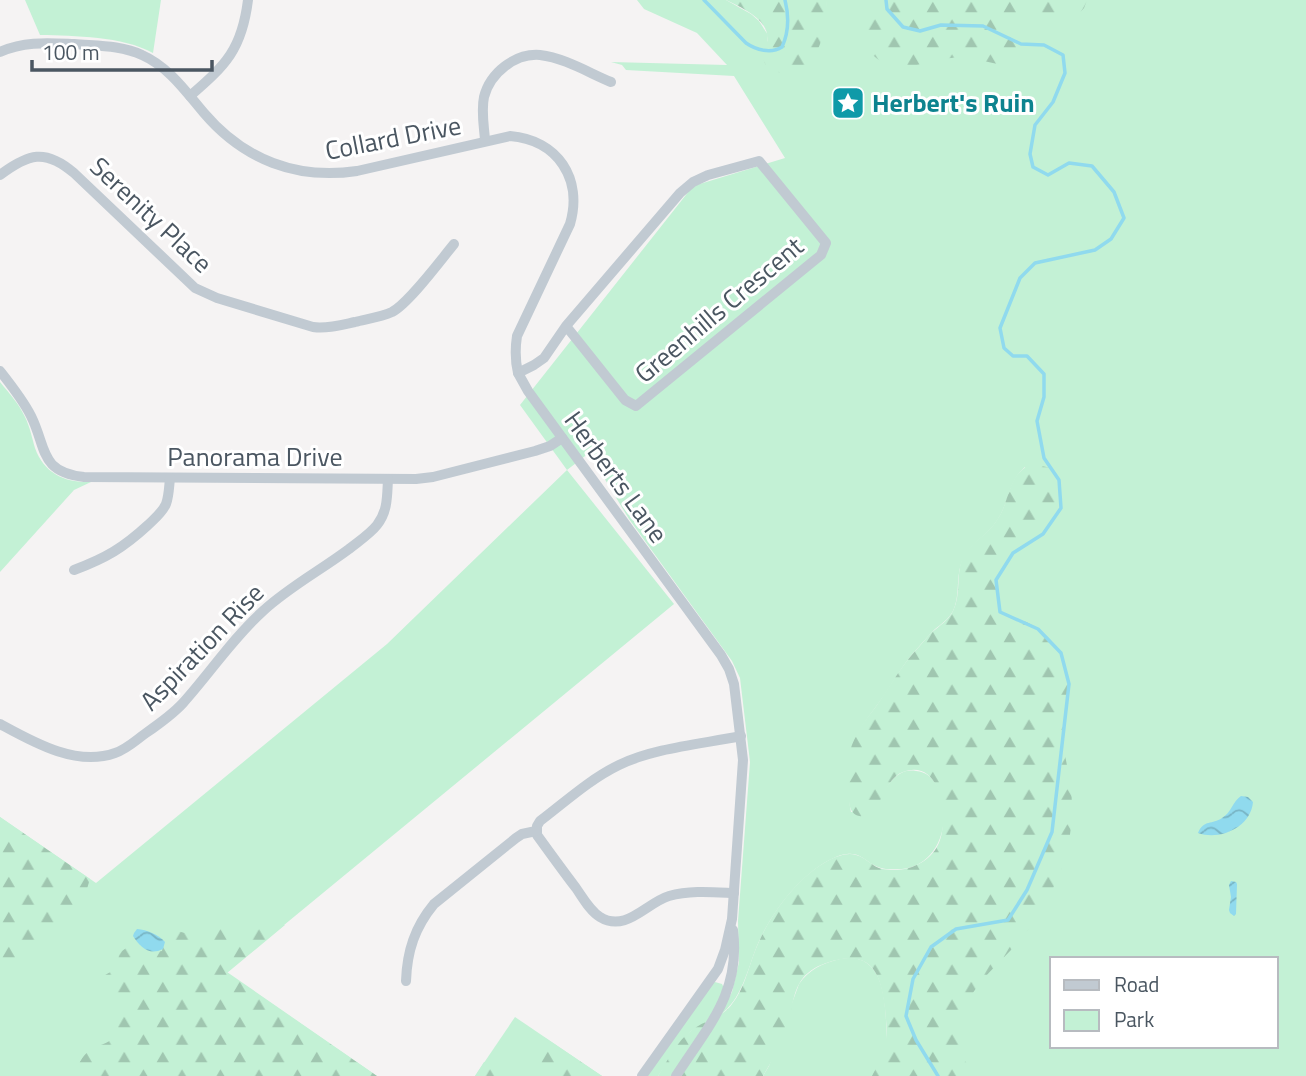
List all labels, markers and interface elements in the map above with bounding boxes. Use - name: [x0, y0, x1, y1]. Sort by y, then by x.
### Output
- scale bar: [32, 28, 212, 72]
- text: 100 m: [42, 36, 99, 68]
- place label: Herbert's Ruin: [872, 83, 1035, 122]
- place icon: Herbert's Ruin: [829, 84, 867, 122]
- street label: Collard Drive: [322, 105, 464, 170]
- street label: Serenity Place: [81, 148, 221, 282]
- street label: Greenhills Crescent: [626, 227, 812, 392]
- street label: Herberts Lane: [555, 403, 678, 551]
- street label: Panorama Drive: [167, 437, 343, 476]
- street label: Aspiration Rise: [131, 574, 273, 719]
- legend: [1050, 957, 1278, 1048]
- text: Road: [1114, 968, 1159, 1000]
- text: Park: [1114, 1003, 1154, 1035]

